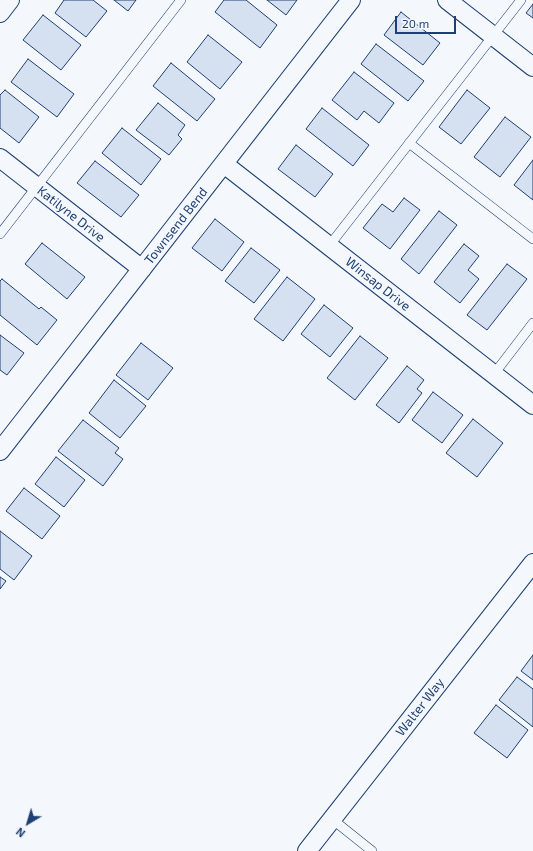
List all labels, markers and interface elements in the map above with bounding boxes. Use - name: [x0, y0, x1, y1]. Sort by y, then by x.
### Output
- scale bar: [397, 8, 458, 34]
- text: 20 m: [402, 16, 429, 30]
- street label: Katilyne Drive: [34, 183, 108, 245]
- street label: Townsend Bend: [141, 184, 211, 268]
- street label: Winsap Drive: [342, 254, 414, 314]
- street label: Walter Way: [393, 675, 447, 739]
- north arrow: [8, 803, 48, 843]
- text: N: [13, 825, 27, 840]

